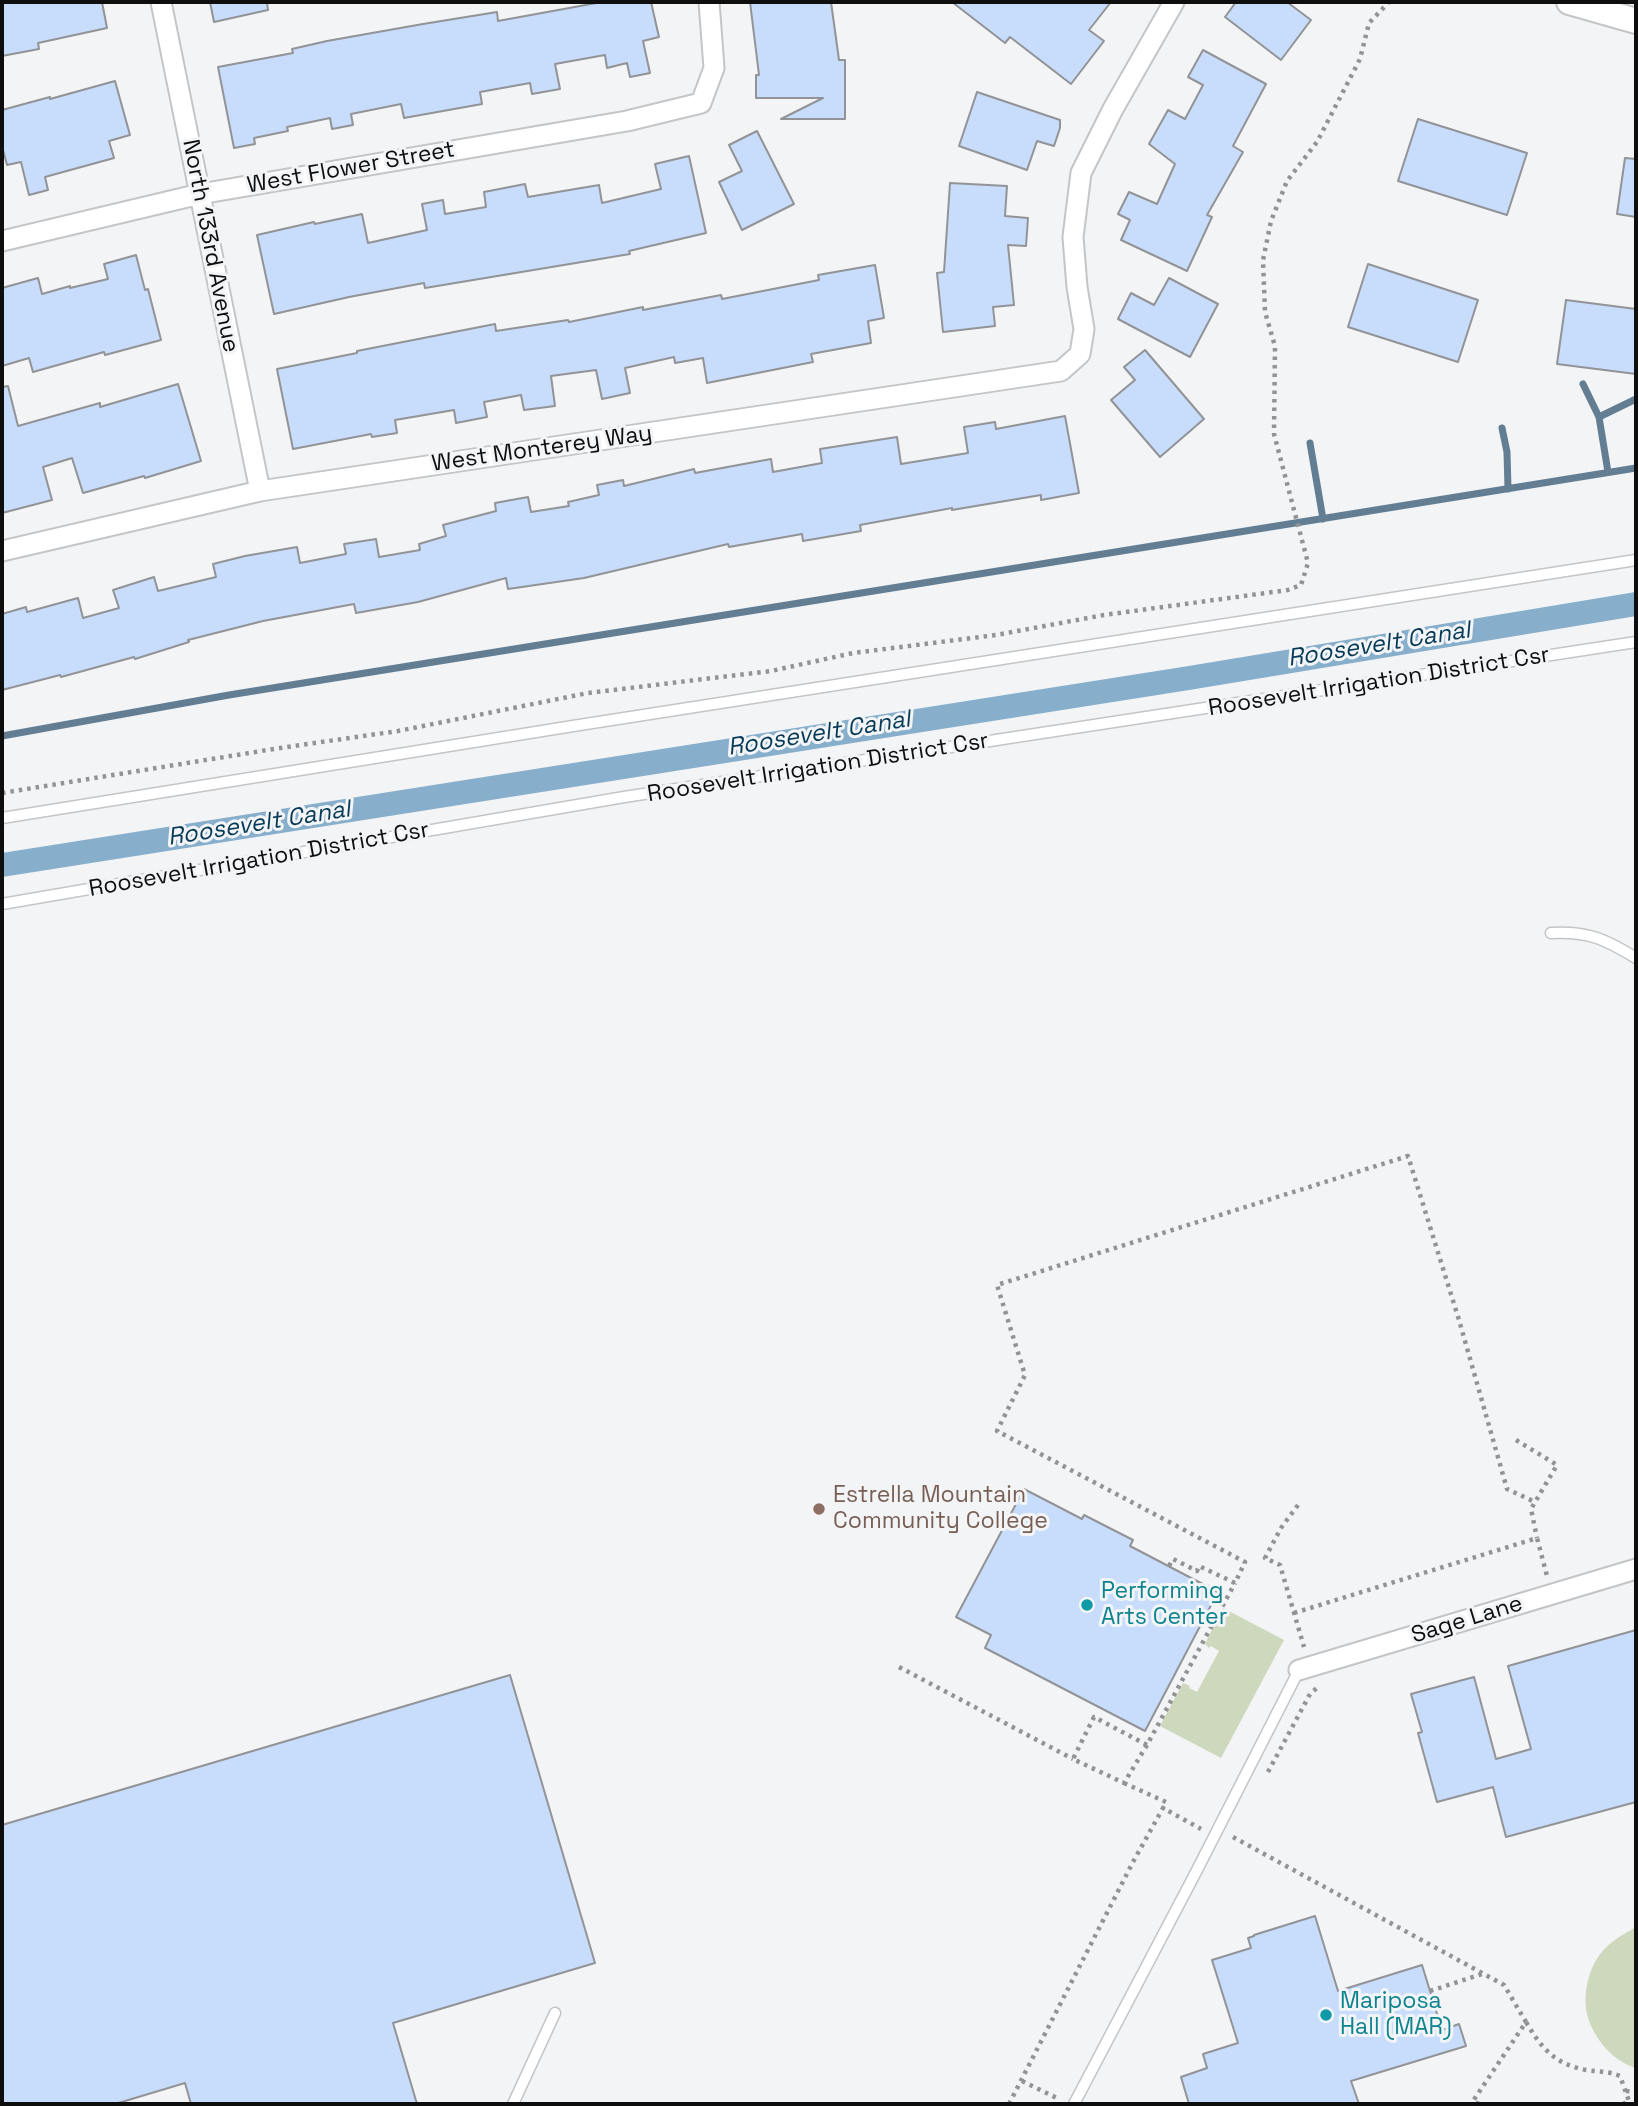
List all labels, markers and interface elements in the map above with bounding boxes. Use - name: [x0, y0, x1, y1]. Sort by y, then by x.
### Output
- street label: West Flower Street: [245, 136, 457, 200]
- street label: North 133rd Avenue: [176, 137, 244, 355]
- street label: West Monterey Way: [430, 420, 654, 478]
- water label: Roosevelt Canal: [1286, 616, 1472, 674]
- street label: Roosevelt Irrigation District Csr: [1206, 641, 1552, 723]
- water label: Roosevelt Canal: [726, 705, 912, 763]
- street label: Roosevelt Irrigation District Csr: [645, 727, 991, 809]
- water label: Roosevelt Canal: [166, 795, 352, 853]
- street label: Roosevelt Irrigation District Csr: [87, 816, 431, 904]
- place label: Estrella Mountain Community College: [833, 1482, 1048, 1536]
- marker: Estrella Mountain Community College: [811, 1501, 827, 1517]
- place label: Performing Arts Center: [1101, 1578, 1227, 1632]
- street label: Sage Lane: [1408, 1590, 1526, 1650]
- marker: Performing Arts Center: [1079, 1597, 1095, 1613]
- place label: Mariposa Hall (MAR): [1340, 1988, 1452, 2042]
- marker: Mariposa Hall (MAR): [1318, 2007, 1334, 2023]

